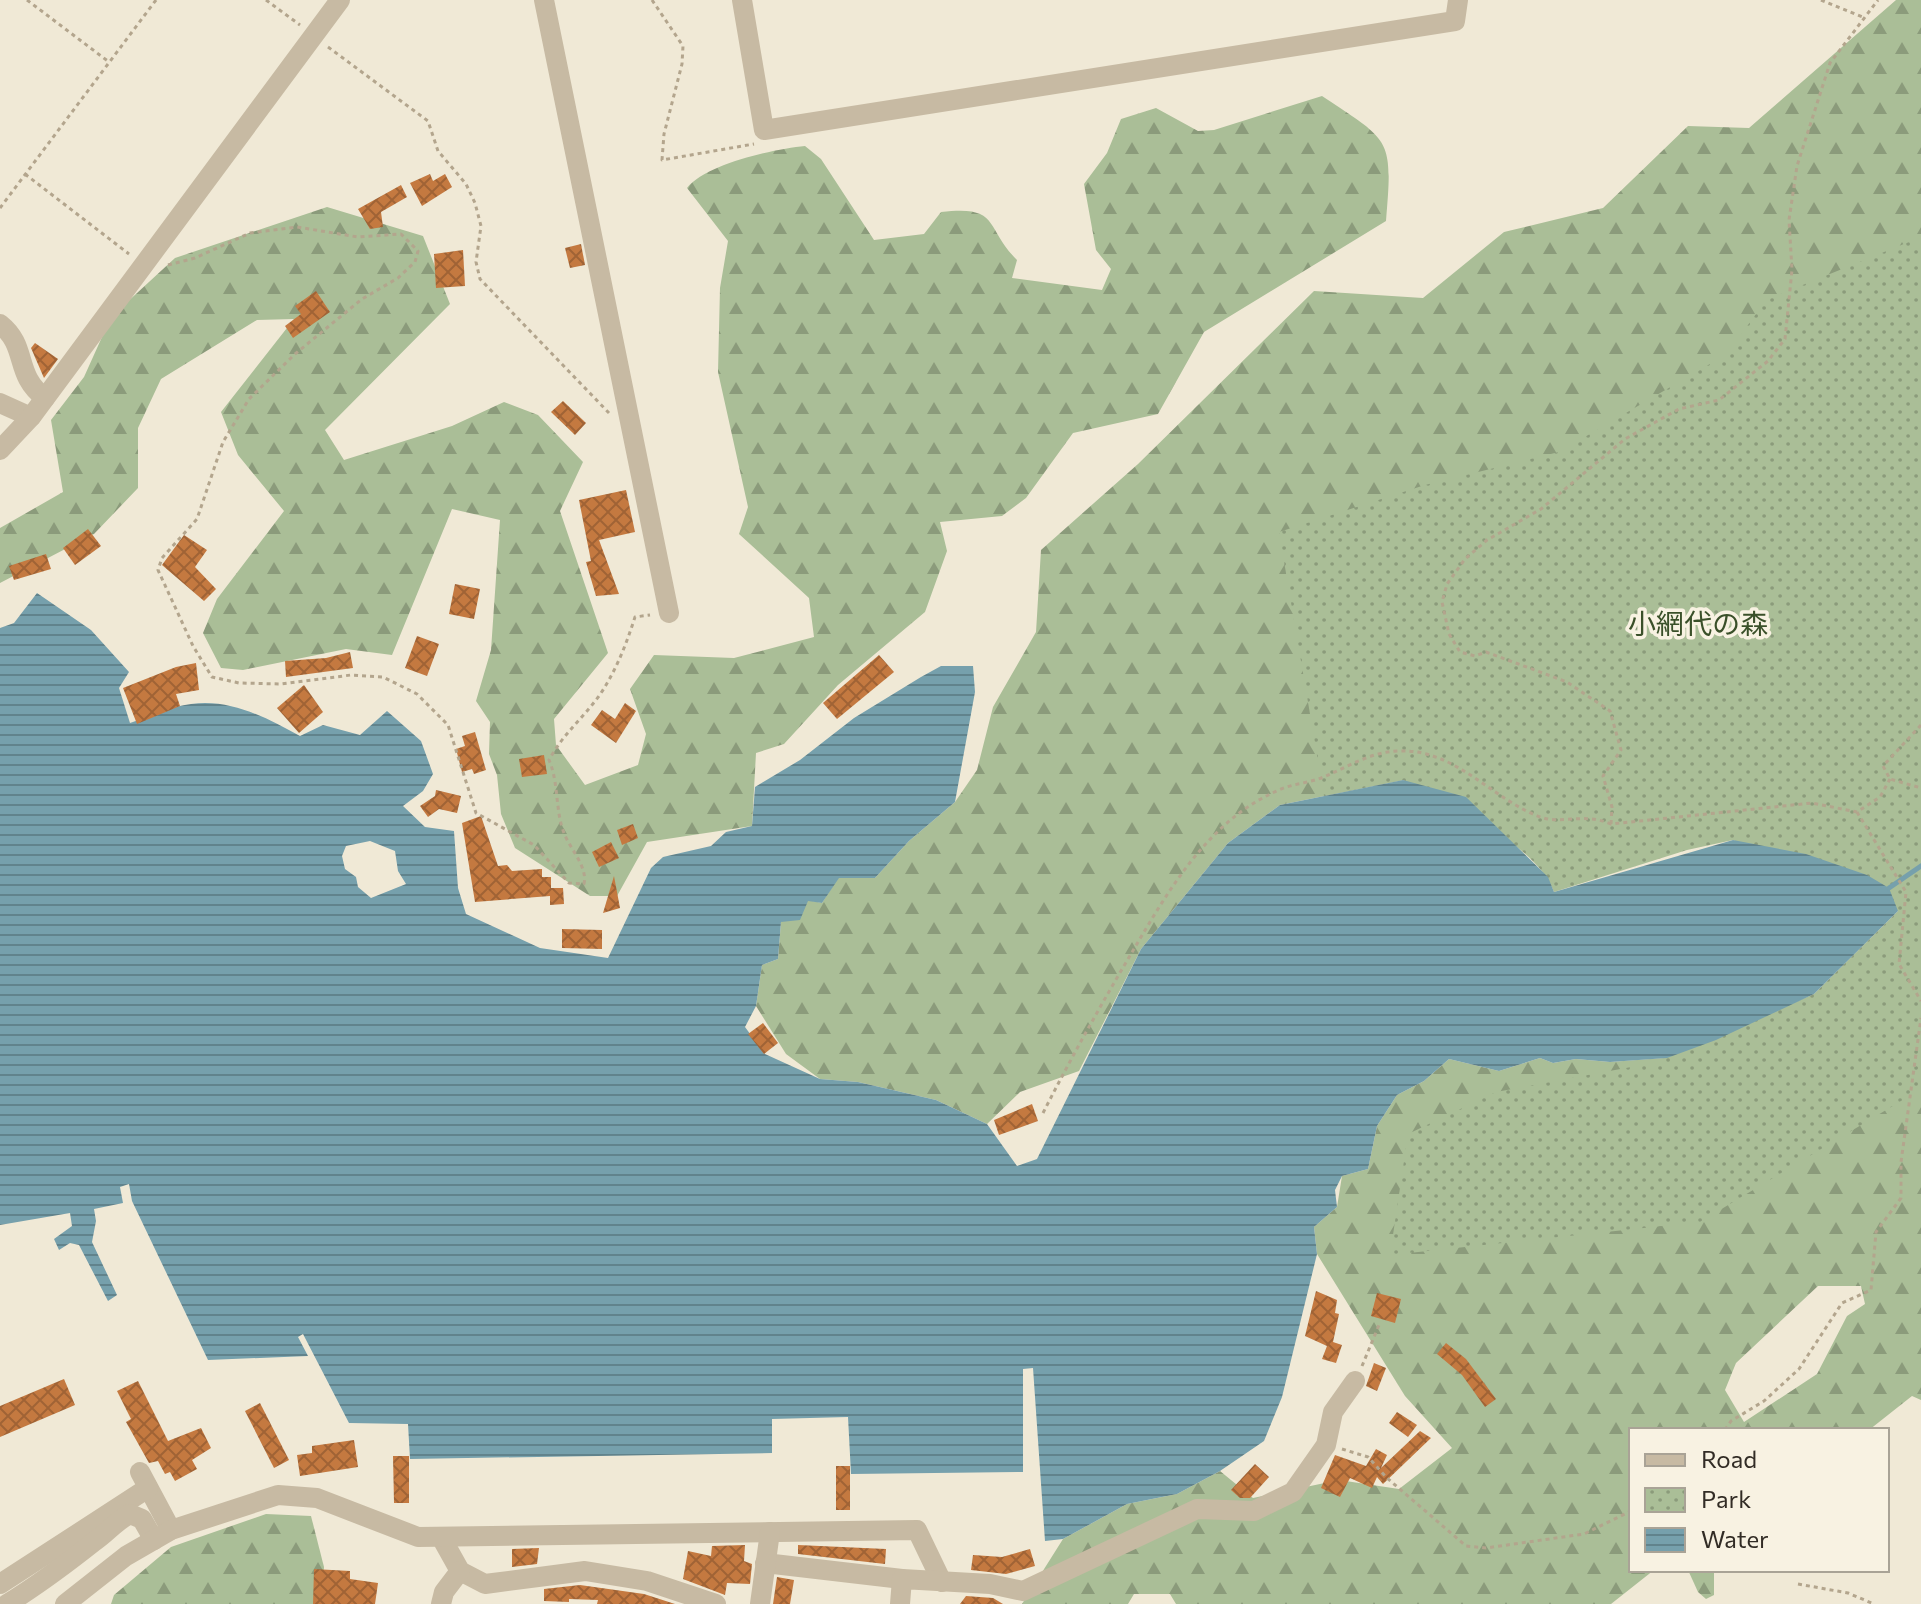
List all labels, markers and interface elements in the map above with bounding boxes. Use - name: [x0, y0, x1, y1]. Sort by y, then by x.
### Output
- park label: 小網代の森: [1628, 606, 1768, 640]
- legend: [1629, 1428, 1889, 1572]
- text: Road: [1701, 1444, 1757, 1473]
- text: Park: [1701, 1484, 1751, 1513]
- text: Water: [1701, 1524, 1769, 1553]

